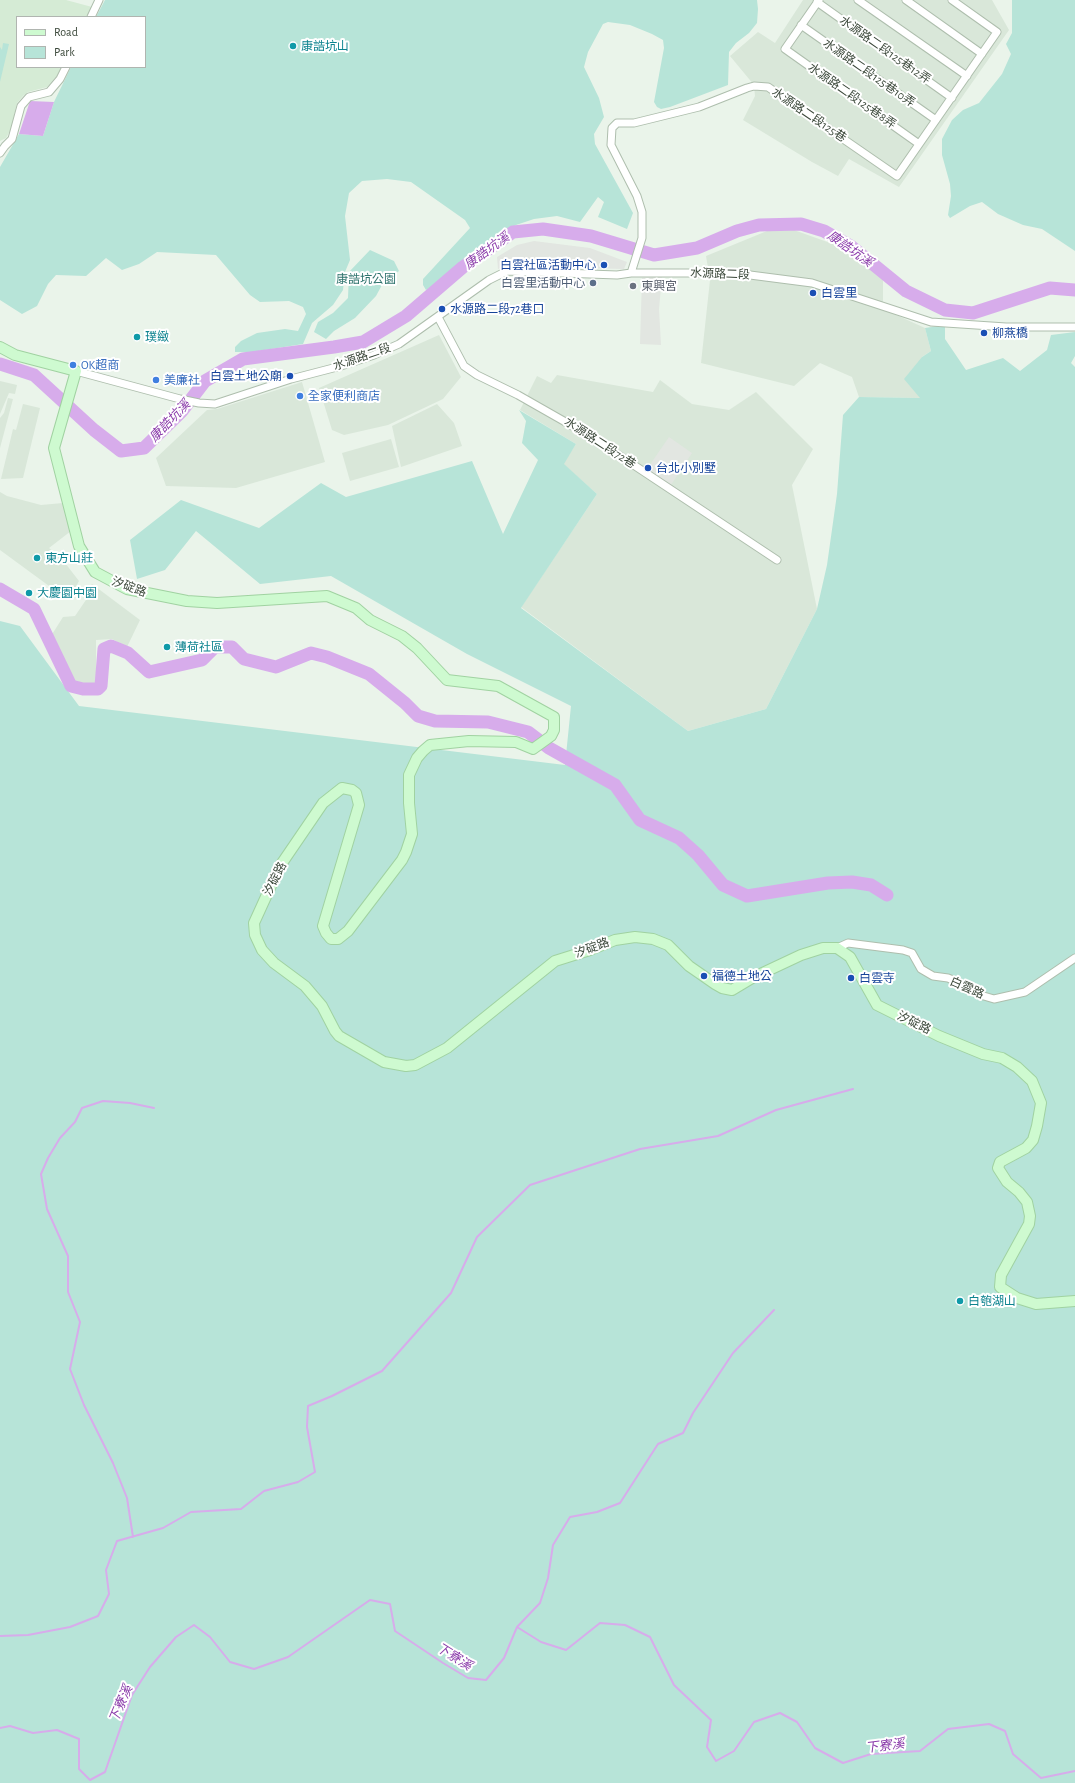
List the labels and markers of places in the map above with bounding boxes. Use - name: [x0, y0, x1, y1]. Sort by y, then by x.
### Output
- place label: 康誥坑山: [301, 39, 349, 53]
- marker: 康誥坑山: [288, 41, 298, 51]
- place label: 白雲社區活動中心: [500, 258, 596, 272]
- marker: 白雲社區活動中心: [599, 260, 609, 270]
- place label: 白雲里活動中心: [501, 276, 585, 290]
- marker: 白雲里活動中心: [588, 278, 598, 288]
- place label: 東興宮: [641, 279, 677, 293]
- marker: 東興宮: [628, 281, 638, 291]
- place label: 白雲里: [821, 286, 857, 300]
- marker: 白雲里: [808, 288, 818, 298]
- place label: 水源路二段72巷口: [450, 302, 544, 316]
- marker: 水源路二段72巷口: [437, 304, 447, 314]
- place label: 柳燕橋: [992, 326, 1028, 340]
- marker: 柳燕橋: [979, 328, 989, 338]
- place label: 璞緻: [145, 330, 169, 344]
- marker: 璞緻: [132, 332, 142, 342]
- place label: OK超商: [81, 358, 119, 372]
- marker: OK超商: [68, 360, 78, 370]
- place label: 白雲土地公廟: [210, 369, 282, 383]
- marker: 白雲土地公廟: [285, 371, 295, 381]
- place label: 美廉社: [164, 373, 200, 387]
- marker: 美廉社: [151, 375, 161, 385]
- place label: 全家便利商店: [308, 389, 380, 403]
- marker: 全家便利商店: [295, 391, 305, 401]
- place label: 台北小別墅: [656, 461, 716, 475]
- marker: 台北小別墅: [643, 463, 653, 473]
- place label: 東方山莊: [45, 551, 93, 565]
- marker: 東方山莊: [32, 553, 42, 563]
- place label: 大慶園中園: [37, 586, 97, 600]
- marker: 大慶園中園: [24, 588, 34, 598]
- place label: 薄荷社區: [175, 640, 223, 654]
- marker: 薄荷社區: [162, 642, 172, 652]
- place label: 福德土地公: [712, 969, 772, 983]
- marker: 福德土地公: [699, 971, 709, 981]
- place label: 白雲寺: [859, 971, 895, 985]
- marker: 白雲寺: [846, 973, 856, 983]
- place label: 白匏湖山: [968, 1294, 1016, 1308]
- marker: 白匏湖山: [955, 1296, 965, 1306]

